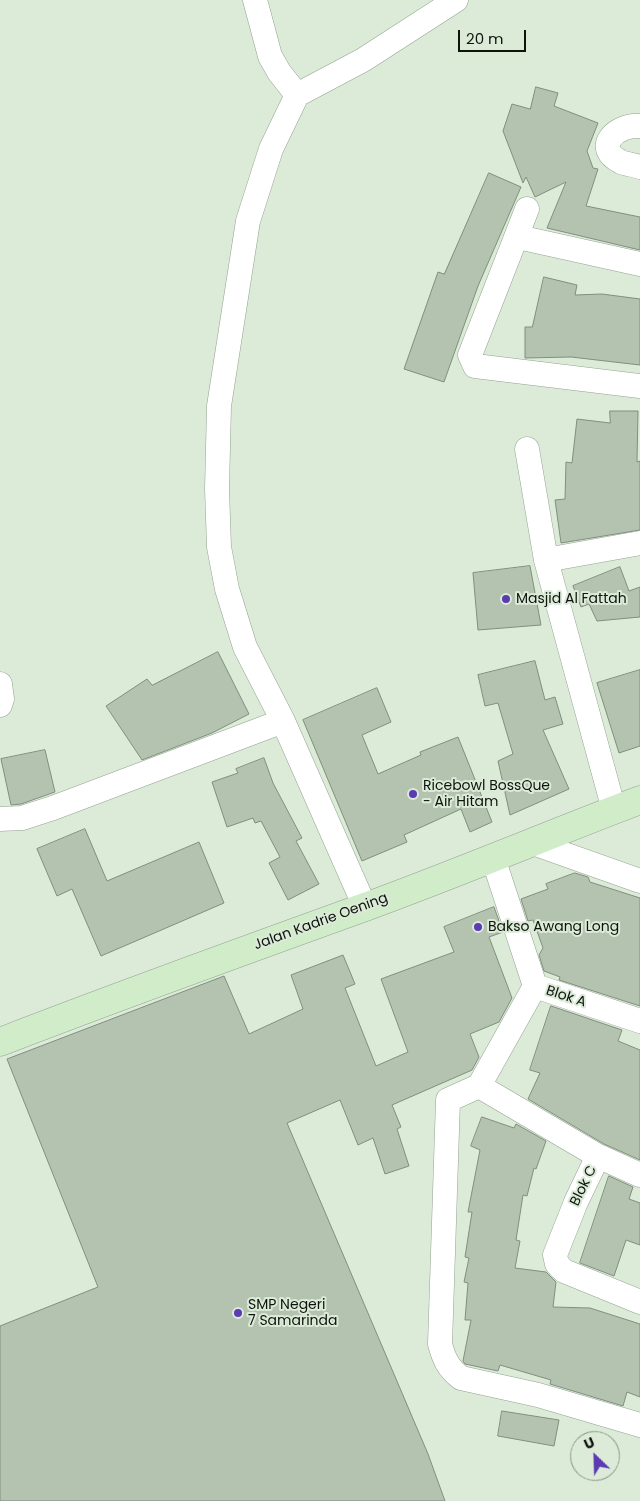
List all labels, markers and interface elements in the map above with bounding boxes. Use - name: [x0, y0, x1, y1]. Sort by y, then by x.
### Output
- scale bar: [460, 20, 528, 52]
- text: 20 m: [466, 28, 504, 49]
- place label: Masjid Al Fattah: [516, 591, 627, 607]
- marker: Masjid Al Fattah: [500, 593, 512, 605]
- place label: Ricebowl BossQue - Air Hitam: [423, 778, 550, 810]
- marker: Ricebowl BossQue - Air Hitam: [407, 788, 419, 800]
- street label: Jalan Kadrie Oening: [252, 890, 390, 954]
- place label: Bakso Awang Long: [488, 919, 619, 935]
- marker: Bakso Awang Long: [472, 921, 484, 933]
- street label: Blok A: [544, 983, 588, 1011]
- street label: Blok C: [567, 1163, 601, 1209]
- place label: SMP Negeri 7 Samarinda: [248, 1297, 338, 1330]
- marker: SMP Negeri 7 Samarinda: [232, 1307, 244, 1319]
- north arrow: [570, 1431, 620, 1481]
- text: U: [581, 1432, 598, 1454]

